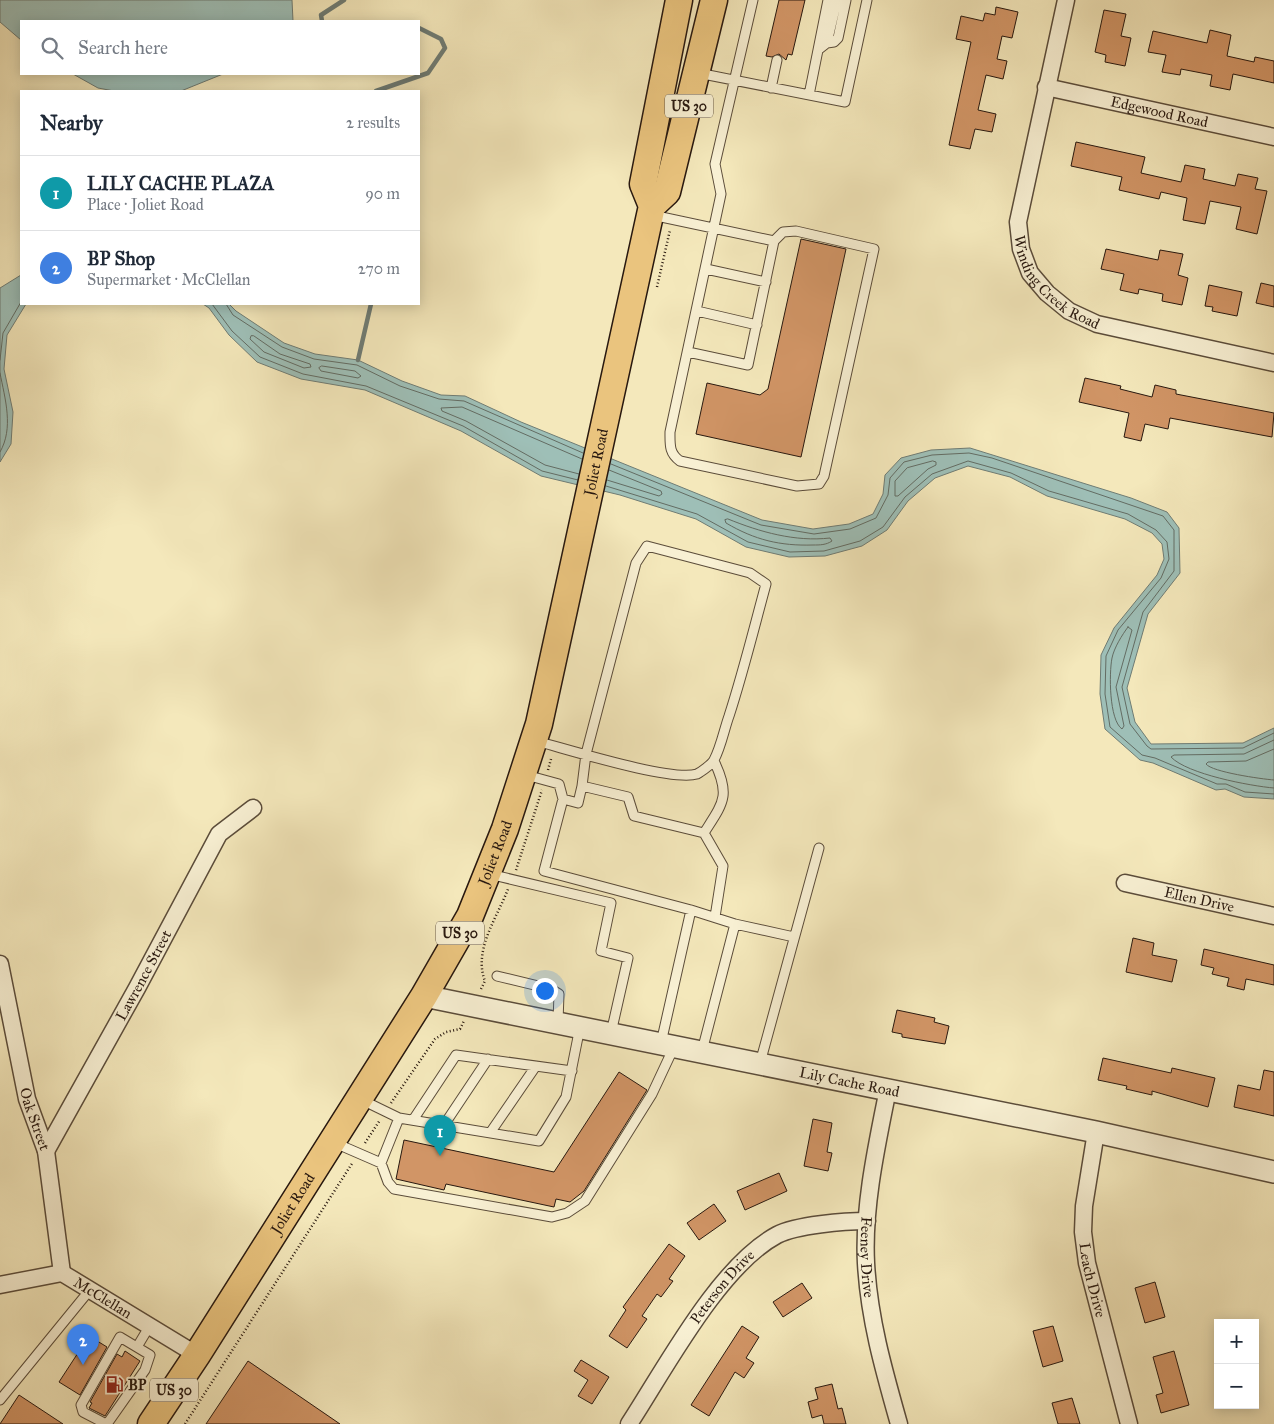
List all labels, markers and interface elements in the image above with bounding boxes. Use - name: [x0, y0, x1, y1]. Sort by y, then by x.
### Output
- search box: [20, 20, 420, 75]
- icon: search: [38, 34, 66, 62]
- text: Search here: [78, 36, 168, 59]
- street label: Edgewood Road: [1109, 92, 1210, 131]
- road number: US 30: [665, 94, 713, 118]
- text: Nearby: [40, 110, 103, 136]
- text: 2 results: [346, 113, 400, 132]
- text: LILY CACHE PLAZA: [87, 172, 274, 195]
- text: 1: [53, 184, 59, 203]
- text: 90 m: [365, 184, 400, 203]
- text: Place · Joliet Road: [87, 195, 204, 214]
- street label: Winding Creek Road: [1011, 234, 1103, 333]
- text: BP Shop: [87, 247, 155, 270]
- text: 2: [52, 259, 60, 278]
- text: 270 m: [358, 259, 400, 278]
- text: Supermarket · McClellan: [87, 270, 251, 289]
- street label: Joliet Road: [580, 427, 612, 500]
- street label: Joliet Road: [474, 818, 516, 890]
- street label: Ellen Drive: [1163, 883, 1236, 916]
- road number: US 30: [436, 921, 484, 944]
- street label: Lawrence Street: [112, 926, 176, 1024]
- your location: [532, 978, 558, 1004]
- street label: Lily Cache Road: [798, 1063, 902, 1101]
- street label: Oak Street: [16, 1086, 54, 1153]
- pin: 1: [424, 1115, 456, 1156]
- street label: Joliet Road: [266, 1170, 319, 1240]
- street label: Feeney Drive: [857, 1216, 878, 1299]
- street label: Leach Drive: [1075, 1242, 1110, 1319]
- street label: Peterson Drive: [686, 1246, 758, 1327]
- street label: McClellan: [71, 1273, 135, 1322]
- map controls: [1214, 1319, 1259, 1409]
- button: +: [1214, 1319, 1259, 1364]
- pin: 2: [67, 1324, 99, 1365]
- button: −: [1214, 1364, 1259, 1409]
- fuel station icon: BP: [104, 1375, 124, 1395]
- place label: BP: [128, 1376, 147, 1394]
- road number: US 30: [150, 1378, 198, 1402]

